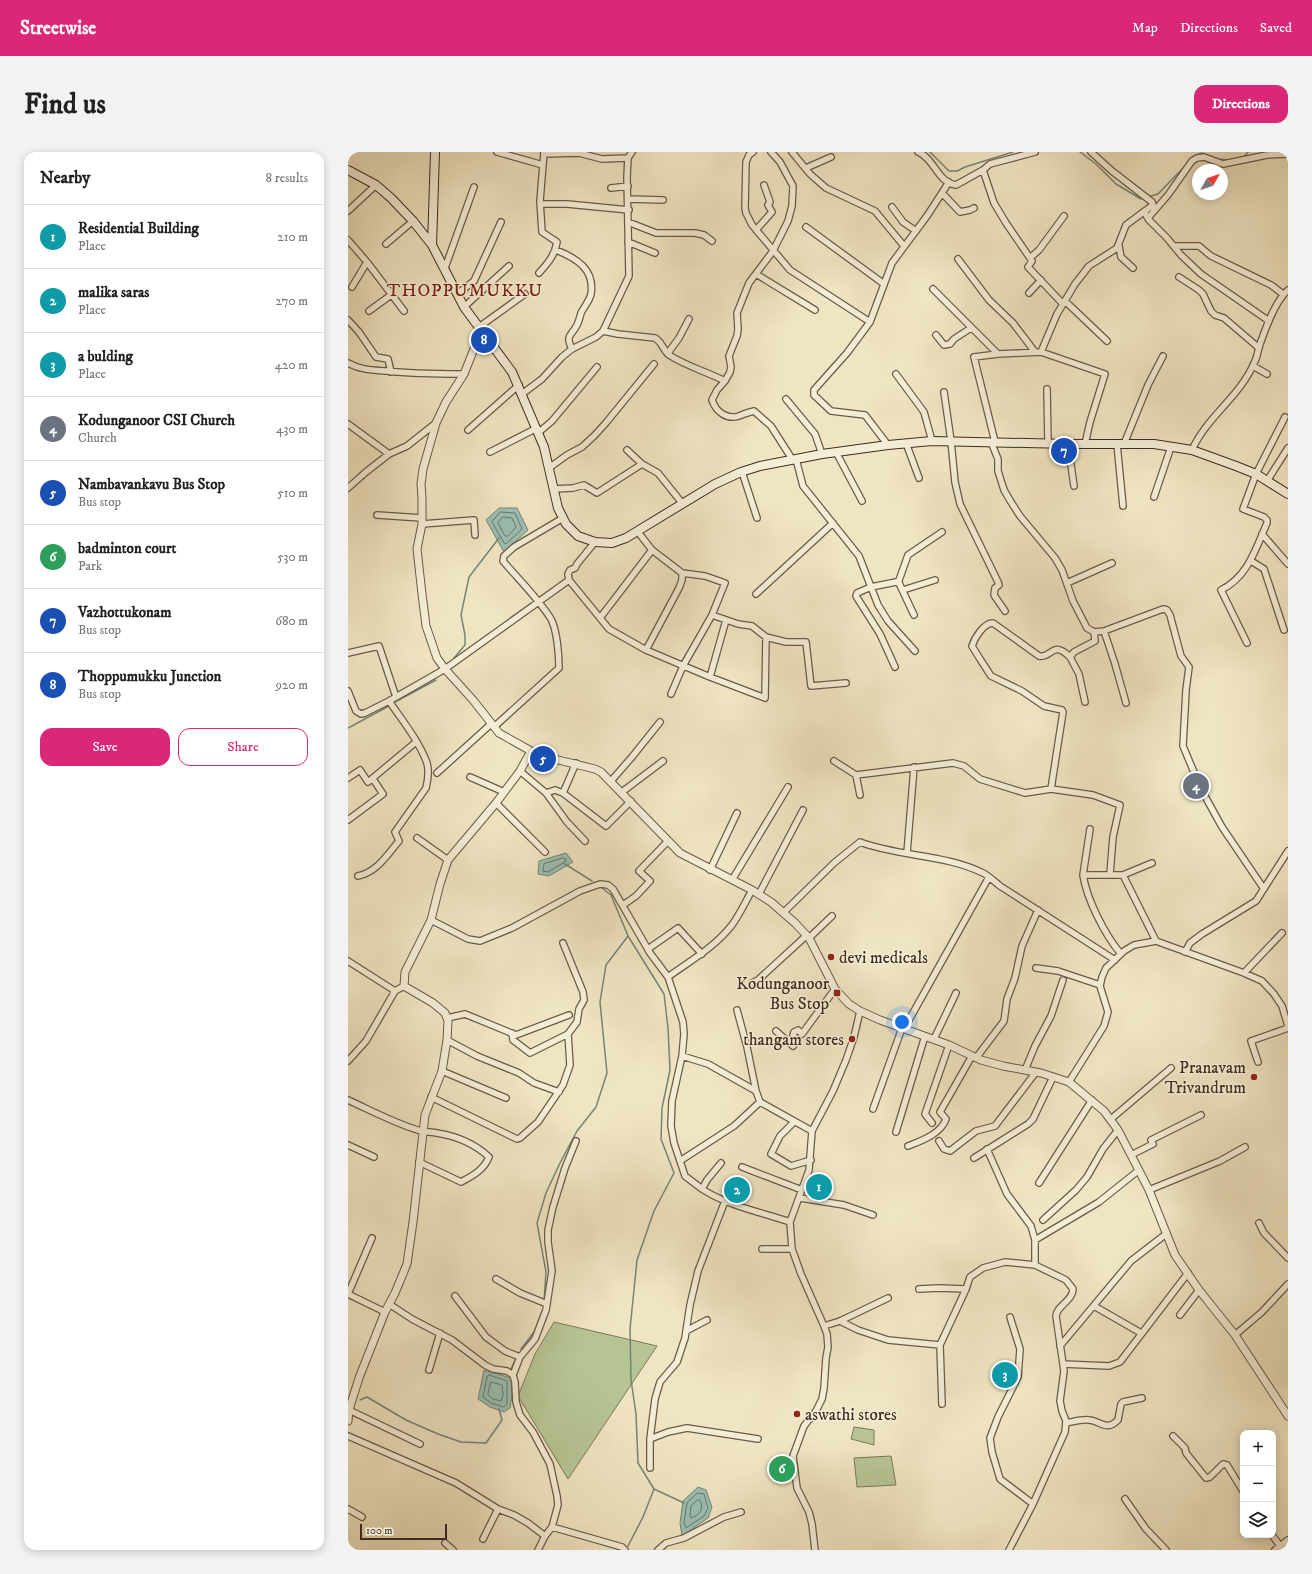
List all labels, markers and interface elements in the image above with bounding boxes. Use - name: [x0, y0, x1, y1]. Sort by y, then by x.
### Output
- text: Streetwise: [20, 17, 96, 40]
- text: Map: [1132, 19, 1158, 37]
- text: Directions: [1180, 19, 1238, 37]
- text: Saved: [1260, 19, 1292, 37]
- button: Directions: [1194, 85, 1288, 123]
- text: Find us: [24, 87, 106, 122]
- north arrow: [1192, 164, 1228, 200]
- text: Nearby: [40, 167, 90, 189]
- text: 8 results: [266, 170, 308, 186]
- text: Residential Building: [78, 219, 199, 238]
- text: 1: [51, 229, 55, 245]
- text: 210 m: [277, 229, 308, 245]
- text: Place: [78, 238, 106, 254]
- district label: THOPPUMUKKU: [387, 280, 543, 302]
- text: malika saras: [78, 283, 149, 302]
- text: 2: [50, 293, 56, 309]
- text: 270 m: [276, 293, 308, 309]
- text: Place: [78, 302, 106, 318]
- pin: 8: [471, 325, 497, 355]
- text: a bulding: [78, 347, 133, 366]
- text: 3: [51, 357, 55, 373]
- text: 420 m: [275, 357, 308, 373]
- text: Place: [78, 366, 106, 382]
- text: Kodunganoor CSI Church: [78, 411, 235, 430]
- text: 4: [49, 421, 57, 437]
- text: 430 m: [276, 421, 308, 437]
- text: Church: [78, 430, 117, 446]
- pin: 7: [1051, 436, 1077, 466]
- text: Nambavankavu Bus Stop: [78, 475, 225, 494]
- text: 5: [50, 485, 56, 501]
- text: 510 m: [277, 485, 308, 501]
- text: Bus stop: [78, 494, 121, 510]
- text: badminton court: [78, 539, 176, 558]
- text: 6: [50, 549, 56, 565]
- text: 530 m: [277, 549, 308, 565]
- text: Park: [78, 558, 102, 574]
- text: Vazhottukonam: [78, 603, 171, 622]
- text: 7: [50, 613, 56, 629]
- text: 680 m: [275, 613, 308, 629]
- text: Bus stop: [78, 622, 121, 638]
- text: Thoppumukku Junction: [78, 667, 221, 686]
- text: 8: [50, 677, 56, 693]
- text: 920 m: [276, 677, 308, 693]
- text: Bus stop: [78, 686, 121, 702]
- button: Save: [40, 728, 170, 766]
- button: Share: [178, 728, 308, 766]
- pin: 5: [530, 744, 556, 774]
- pin: 4: [1183, 771, 1209, 801]
- place label: devi medicals: [839, 947, 928, 969]
- marker: devi medicals: [826, 952, 836, 962]
- place label: Kodunganoor Bus Stop: [736, 973, 830, 1015]
- marker: Kodunganoor Bus Stop: [832, 988, 842, 998]
- your location: [892, 1012, 912, 1032]
- place label: thangam stores: [743, 1029, 844, 1051]
- marker: thangam stores: [847, 1034, 857, 1044]
- place label: Pranavam Trivandrum: [1165, 1057, 1246, 1099]
- marker: Pranavam Trivandrum: [1249, 1072, 1259, 1082]
- pin: 1: [806, 1172, 832, 1202]
- pin: 2: [724, 1175, 750, 1205]
- pin: 3: [992, 1360, 1018, 1390]
- place label: aswathi stores: [805, 1404, 897, 1426]
- marker: aswathi stores: [792, 1409, 802, 1419]
- map controls: [1240, 1430, 1276, 1538]
- button: +: [1240, 1430, 1276, 1466]
- pin: 6: [769, 1454, 795, 1484]
- button: −: [1240, 1466, 1276, 1502]
- button: layers: [1240, 1502, 1276, 1538]
- scale bar: [360, 1522, 447, 1541]
- text: 100 m: [366, 1524, 392, 1538]

